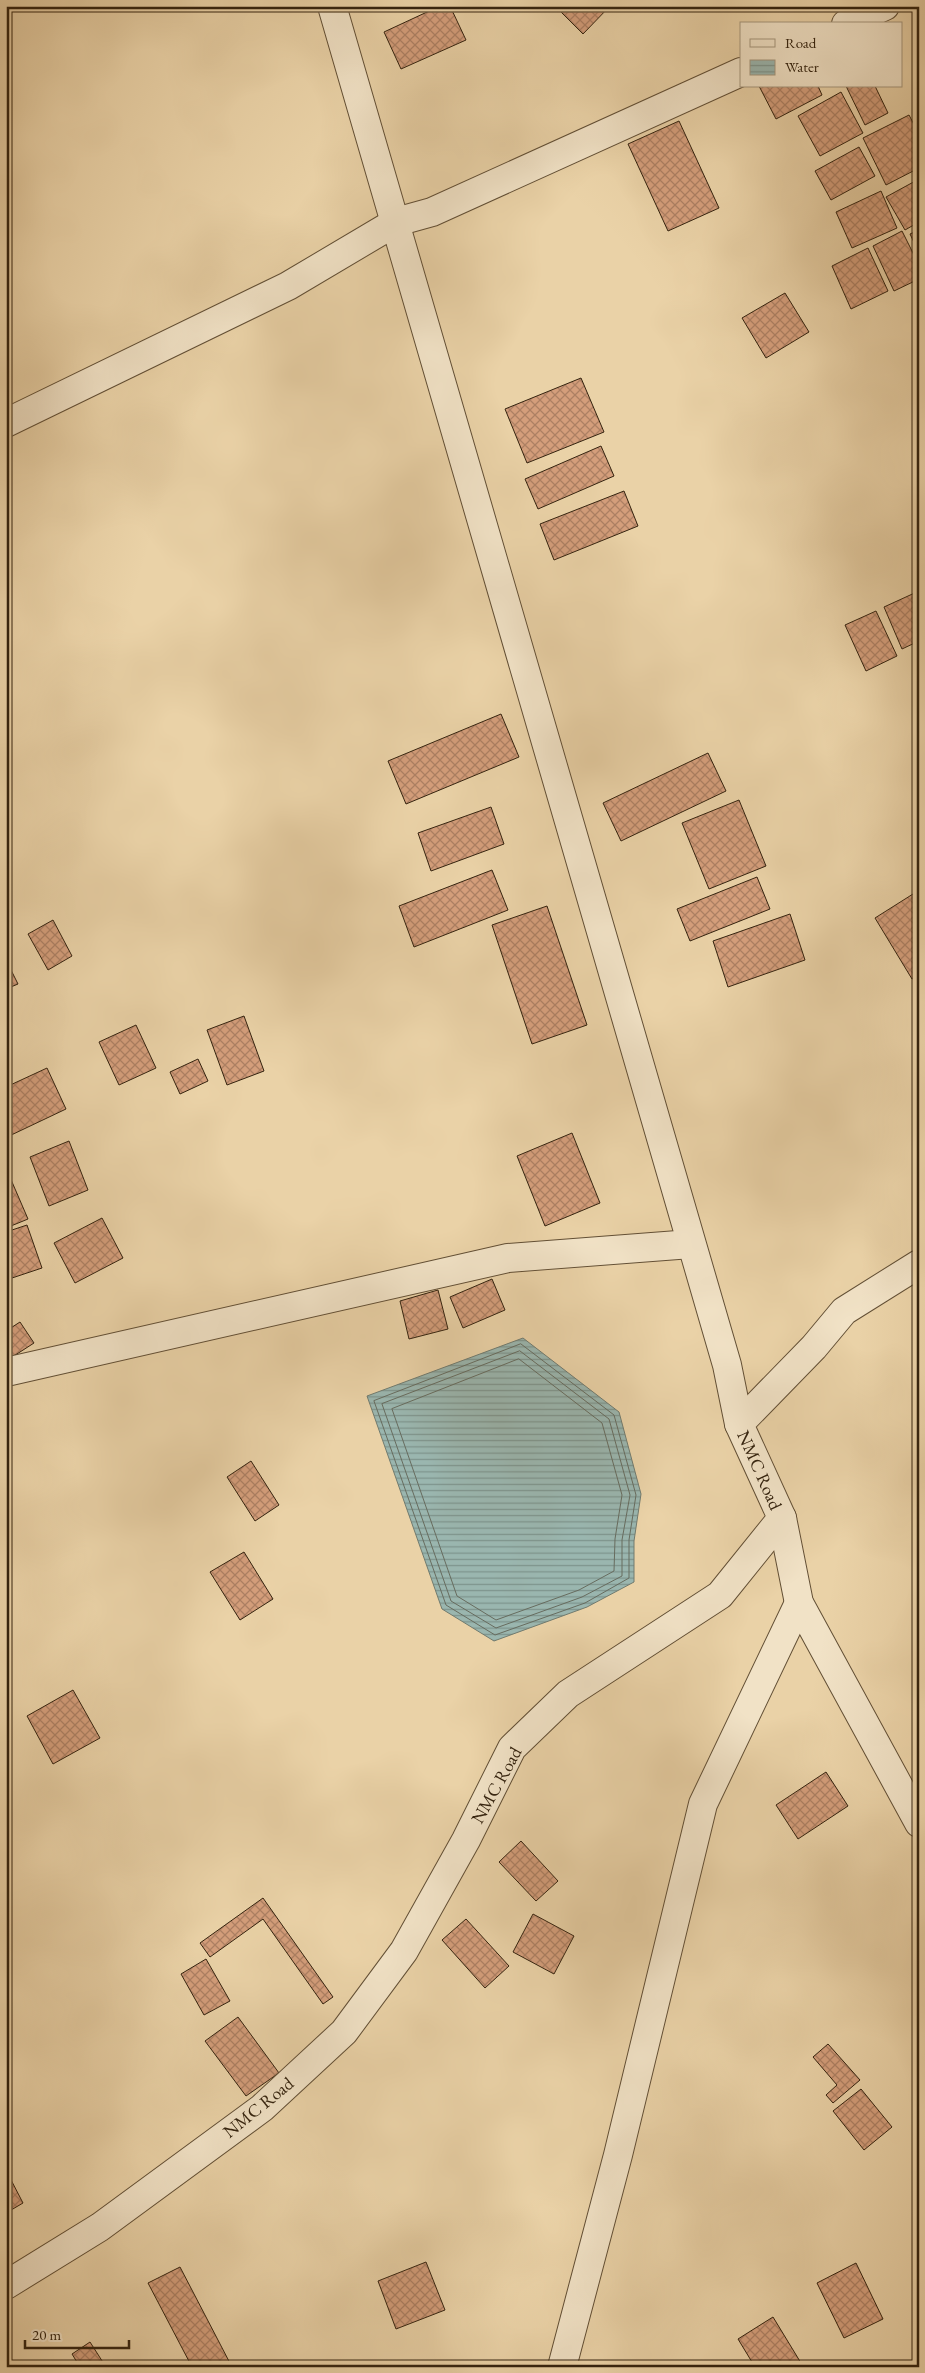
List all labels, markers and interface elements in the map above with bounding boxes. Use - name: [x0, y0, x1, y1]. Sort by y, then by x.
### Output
- legend: [740, 22, 902, 88]
- text: Road: [785, 33, 817, 52]
- text: Water: [785, 57, 819, 76]
- street label: NMC Road: [732, 1427, 788, 1514]
- street label: NMC Road: [465, 1742, 527, 1828]
- street label: NMC Road: [218, 2071, 299, 2143]
- scale bar: [25, 2318, 129, 2350]
- text: 20 m: [32, 2325, 61, 2344]

